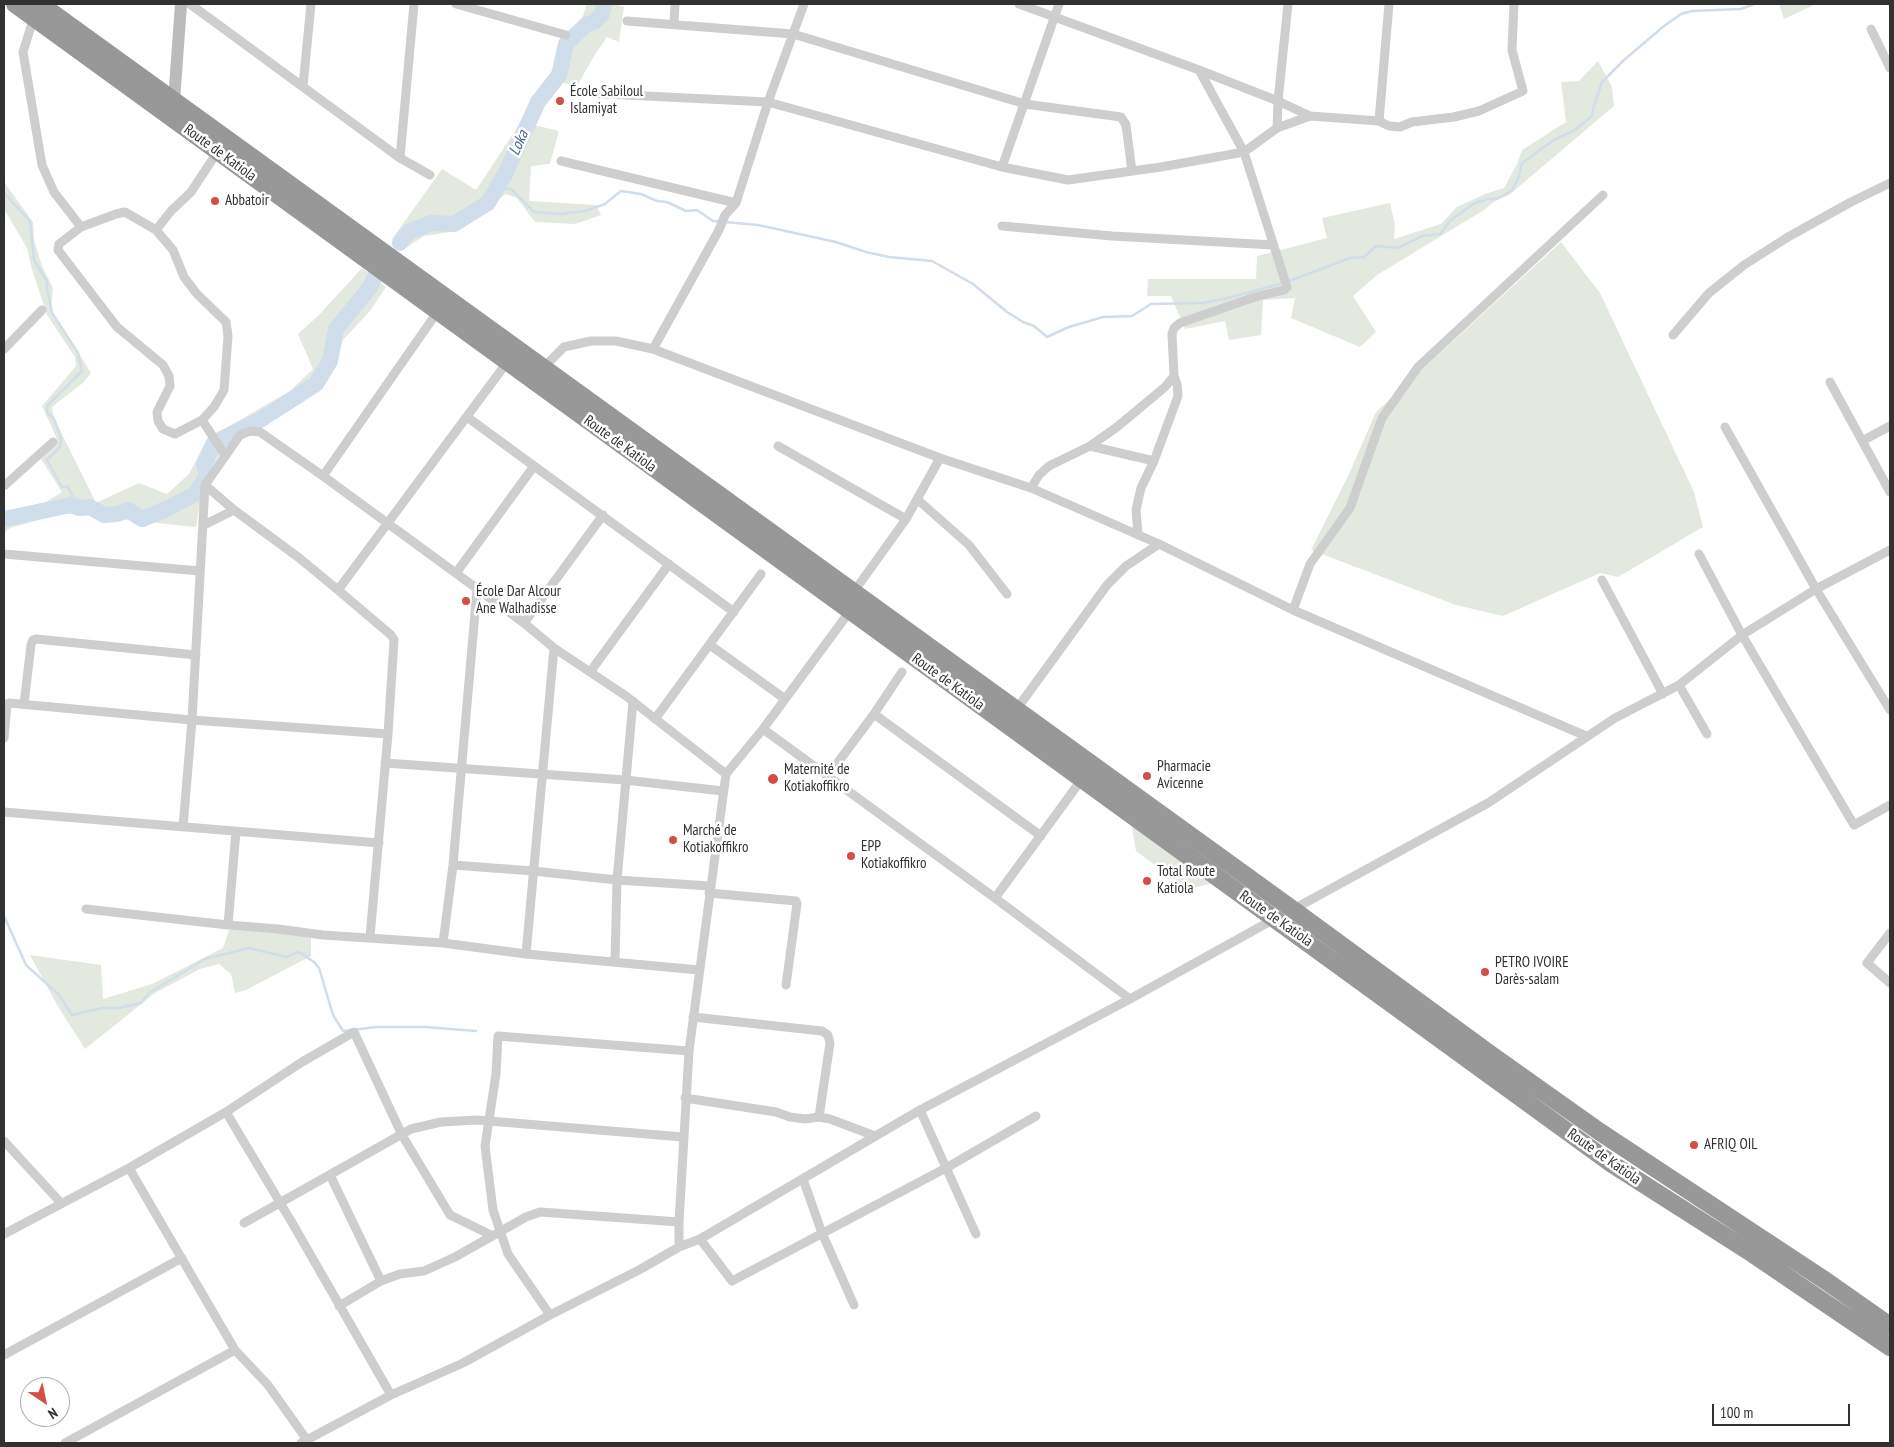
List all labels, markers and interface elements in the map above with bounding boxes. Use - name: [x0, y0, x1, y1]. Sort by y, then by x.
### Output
- place label: École Sabiloul Islamiyat: [570, 83, 643, 118]
- marker: École Sabiloul Islamiyat: [554, 95, 566, 107]
- street label: Route de Katiola: [180, 121, 260, 185]
- water label: Loka: [505, 127, 533, 159]
- place label: Abbatoir: [225, 192, 269, 210]
- marker: Abbatoir: [209, 195, 221, 207]
- street label: Route de Katiola: [580, 412, 660, 476]
- place label: École Dar Alcour Ane Walhadisse: [476, 583, 561, 618]
- marker: École Dar Alcour Ane Walhadisse: [460, 595, 472, 607]
- street label: Route de Katiola: [908, 650, 988, 714]
- place label: Pharmacie Avicenne: [1157, 758, 1211, 793]
- place label: Maternité de Kotiakoffikro: [784, 761, 850, 796]
- marker: Pharmacie Avicenne: [1141, 770, 1153, 782]
- marker: Maternité de Kotiakoffikro: [766, 772, 780, 786]
- place label: Marché de Kotiakoffikro: [683, 822, 748, 857]
- marker: Marché de Kotiakoffikro: [667, 834, 679, 846]
- place label: EPP Kotiakoffikro: [861, 838, 926, 873]
- marker: EPP Kotiakoffikro: [845, 850, 857, 862]
- place label: Total Route Katiola: [1157, 863, 1215, 898]
- marker: Total Route Katiola: [1141, 875, 1153, 887]
- street label: Route de Katiola: [1236, 887, 1316, 951]
- place label: PETRO IVOIRE Darès-salam: [1495, 954, 1569, 989]
- marker: PETRO IVOIRE Darès-salam: [1479, 966, 1491, 978]
- street label: Route de Katiola: [1564, 1125, 1644, 1189]
- place label: AFRIQ OIL: [1704, 1136, 1757, 1154]
- marker: AFRIQ OIL: [1688, 1139, 1700, 1151]
- north arrow: [20, 1377, 70, 1427]
- scale bar: [1714, 1394, 1852, 1426]
- text: 100 m: [1720, 1403, 1753, 1422]
- text: N: [45, 1404, 61, 1423]

